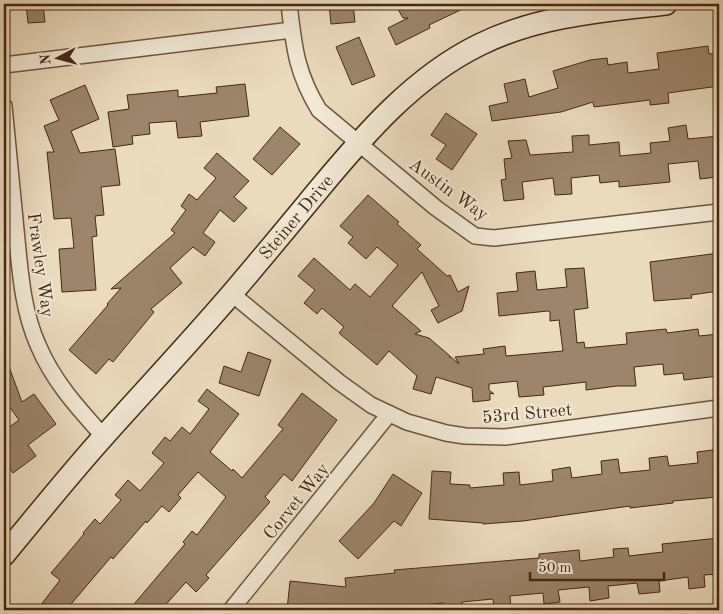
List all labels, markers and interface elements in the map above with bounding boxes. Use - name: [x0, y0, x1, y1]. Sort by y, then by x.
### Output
- north arrow: [32, 32, 82, 82]
- text: N: [39, 53, 54, 65]
- street label: Austin Way: [405, 155, 492, 225]
- street label: Steiner Drive: [256, 172, 337, 263]
- street label: Frawley Way: [24, 212, 56, 319]
- street label: 53rd Street: [481, 401, 573, 427]
- street label: Corvet Way: [261, 460, 333, 543]
- scale bar: [530, 549, 664, 581]
- text: 50 m: [538, 561, 572, 576]

